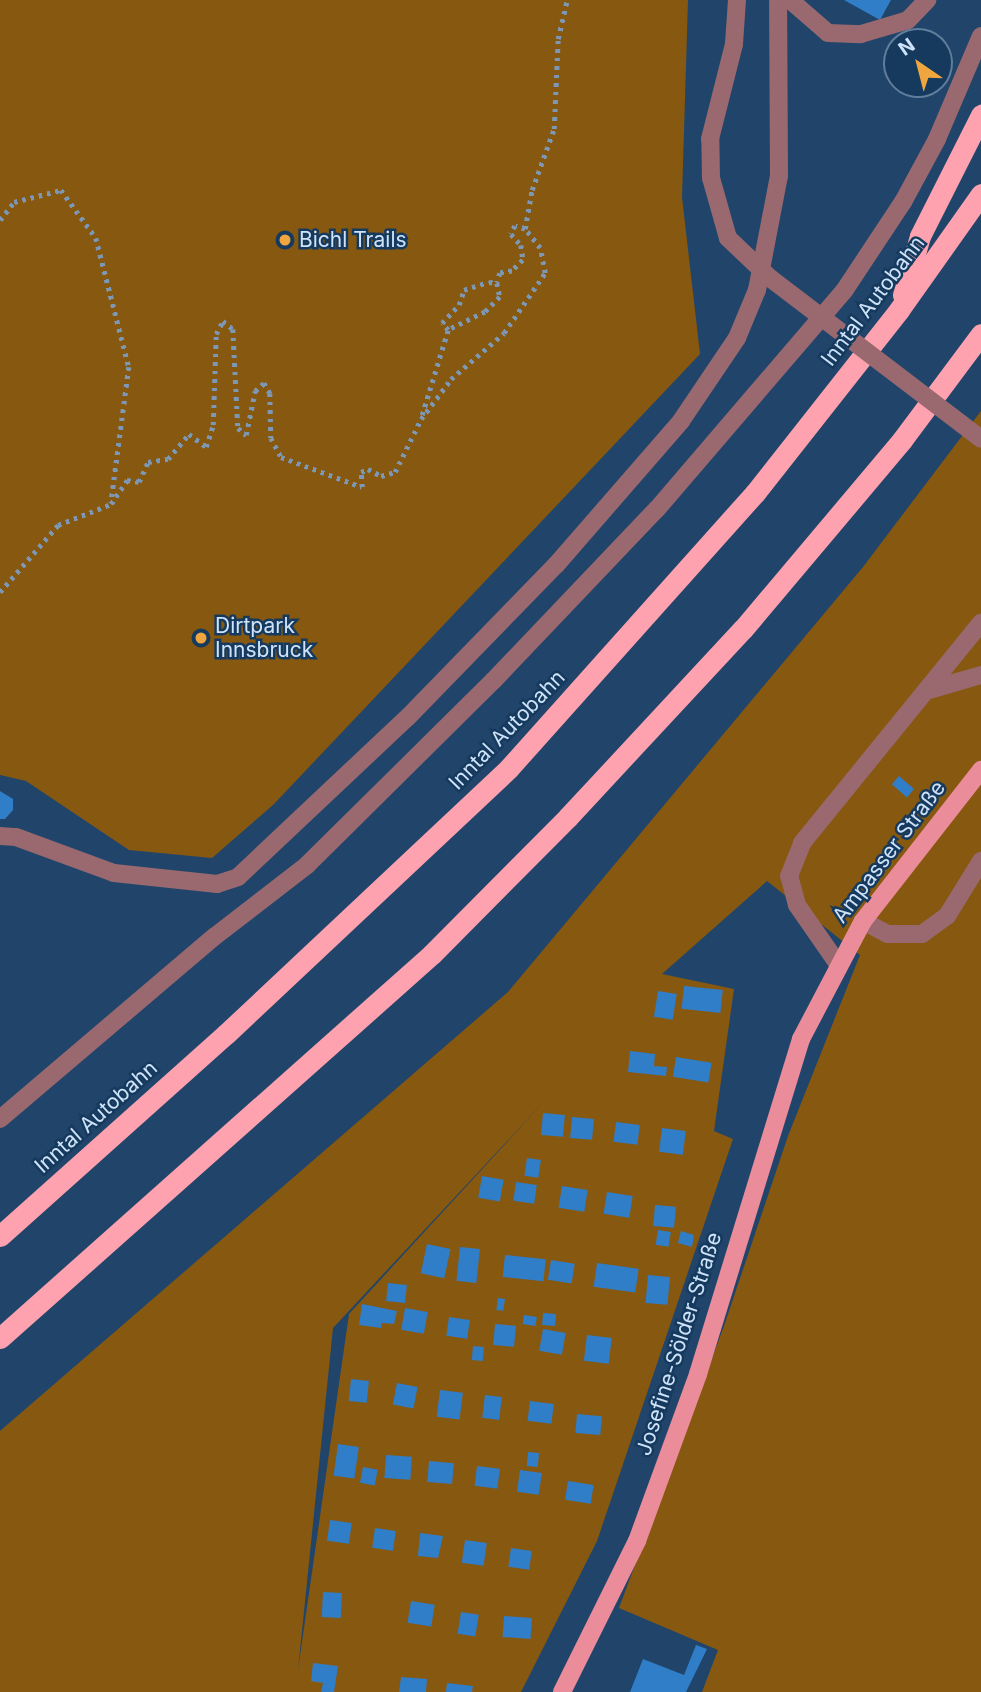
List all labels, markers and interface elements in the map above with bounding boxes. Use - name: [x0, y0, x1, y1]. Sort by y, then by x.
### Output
- north arrow: [883, 28, 953, 98]
- text: N: [894, 33, 919, 61]
- place label: Bichl Trails: [299, 227, 407, 253]
- street label: Inntal Autobahn: [816, 231, 930, 371]
- marker: Bichl Trails: [277, 232, 293, 248]
- place label: Dirtpark Innsbruck: [215, 613, 313, 663]
- marker: Dirtpark Innsbruck: [193, 630, 209, 646]
- street label: Inntal Autobahn: [444, 665, 570, 795]
- street label: Ampasser Straße: [827, 776, 951, 928]
- street label: Inntal Autobahn: [30, 1055, 162, 1179]
- street label: Josefine-Sölder-Straße: [631, 1229, 727, 1459]

